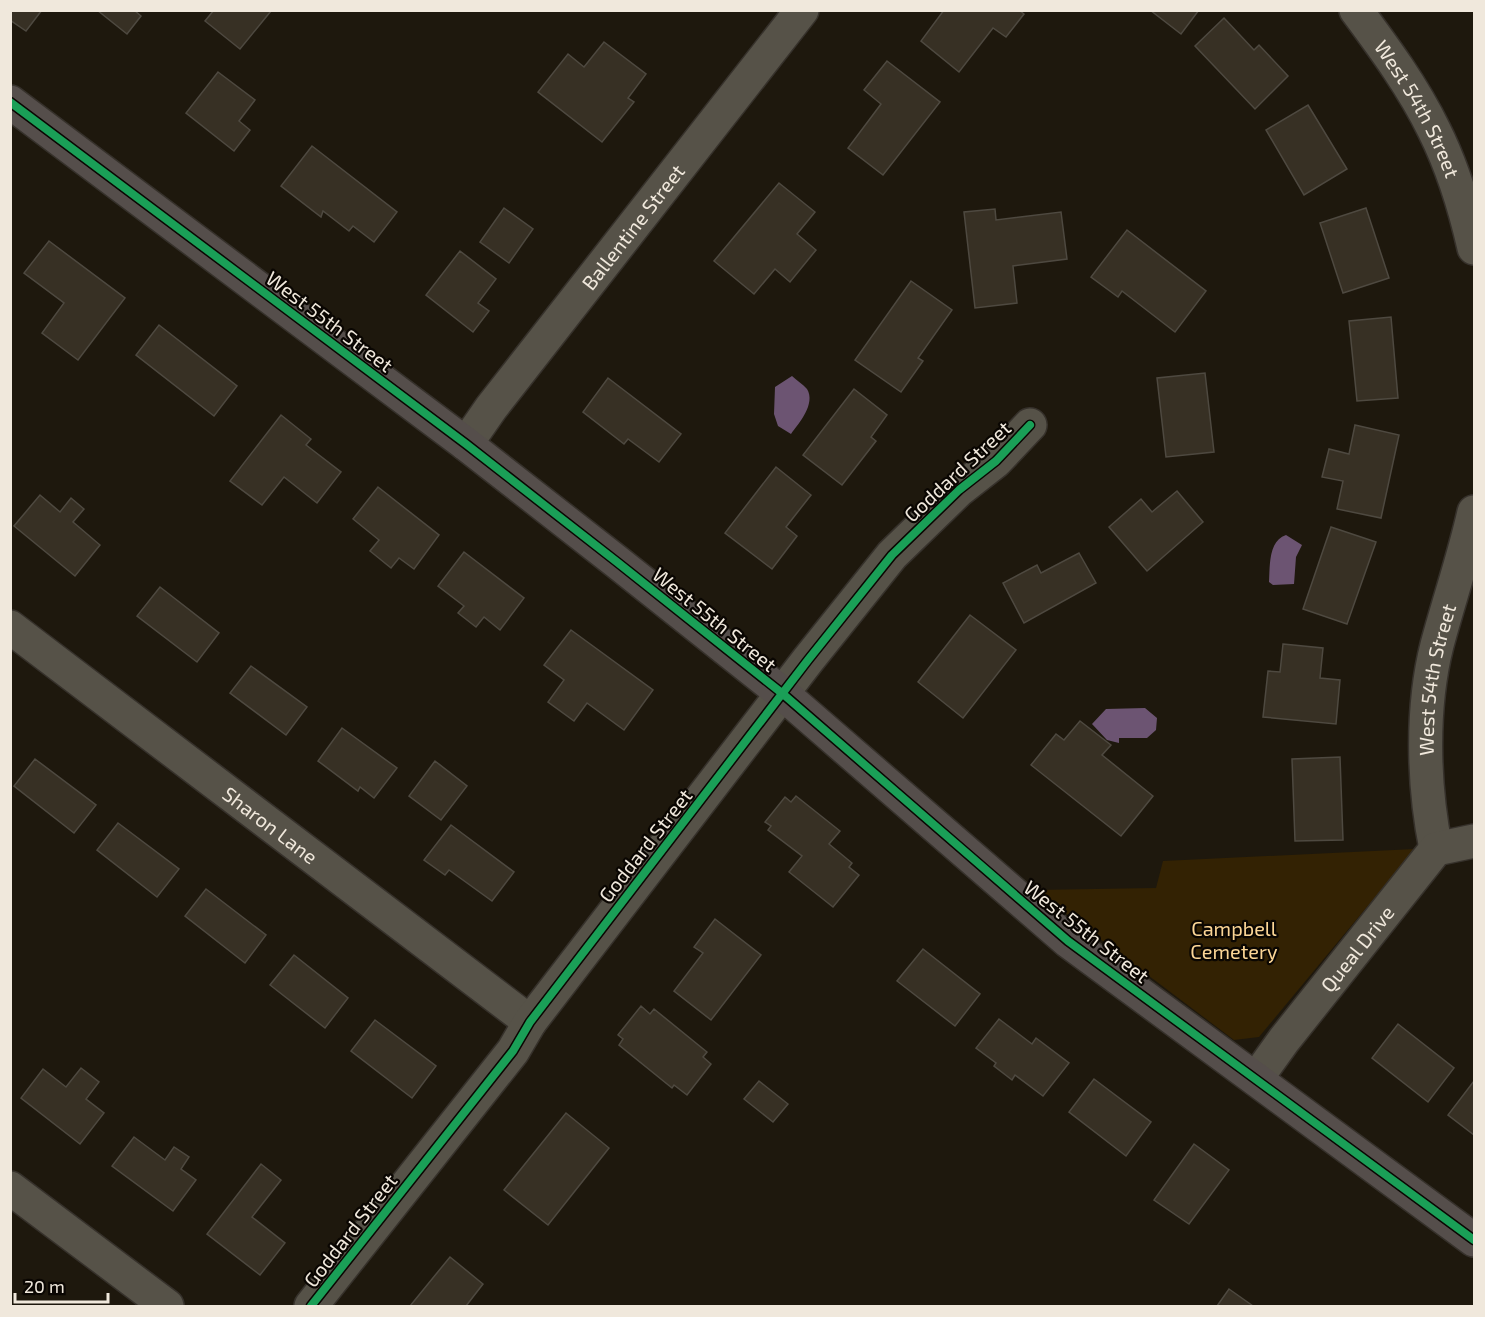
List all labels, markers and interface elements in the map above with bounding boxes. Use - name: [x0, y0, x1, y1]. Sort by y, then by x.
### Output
- street label: West 54th Street: [1370, 35, 1465, 181]
- street label: Ballentine Street: [576, 159, 689, 294]
- street label: West 55th Street: [262, 266, 398, 377]
- street label: Goddard Street: [899, 415, 1016, 527]
- street label: West 55th Street: [648, 562, 782, 676]
- street label: West 54th Street: [1414, 600, 1460, 756]
- street label: Sharon Lane: [218, 781, 323, 868]
- street label: Goddard Street: [593, 783, 697, 906]
- street label: West 55th Street: [1020, 875, 1155, 988]
- street label: Queal Drive: [1315, 900, 1399, 997]
- park label: Campbell Cemetery: [1190, 916, 1278, 963]
- street label: Goddard Street: [298, 1168, 402, 1291]
- scale bar: [15, 1266, 108, 1304]
- text: 20 m: [24, 1275, 65, 1297]

